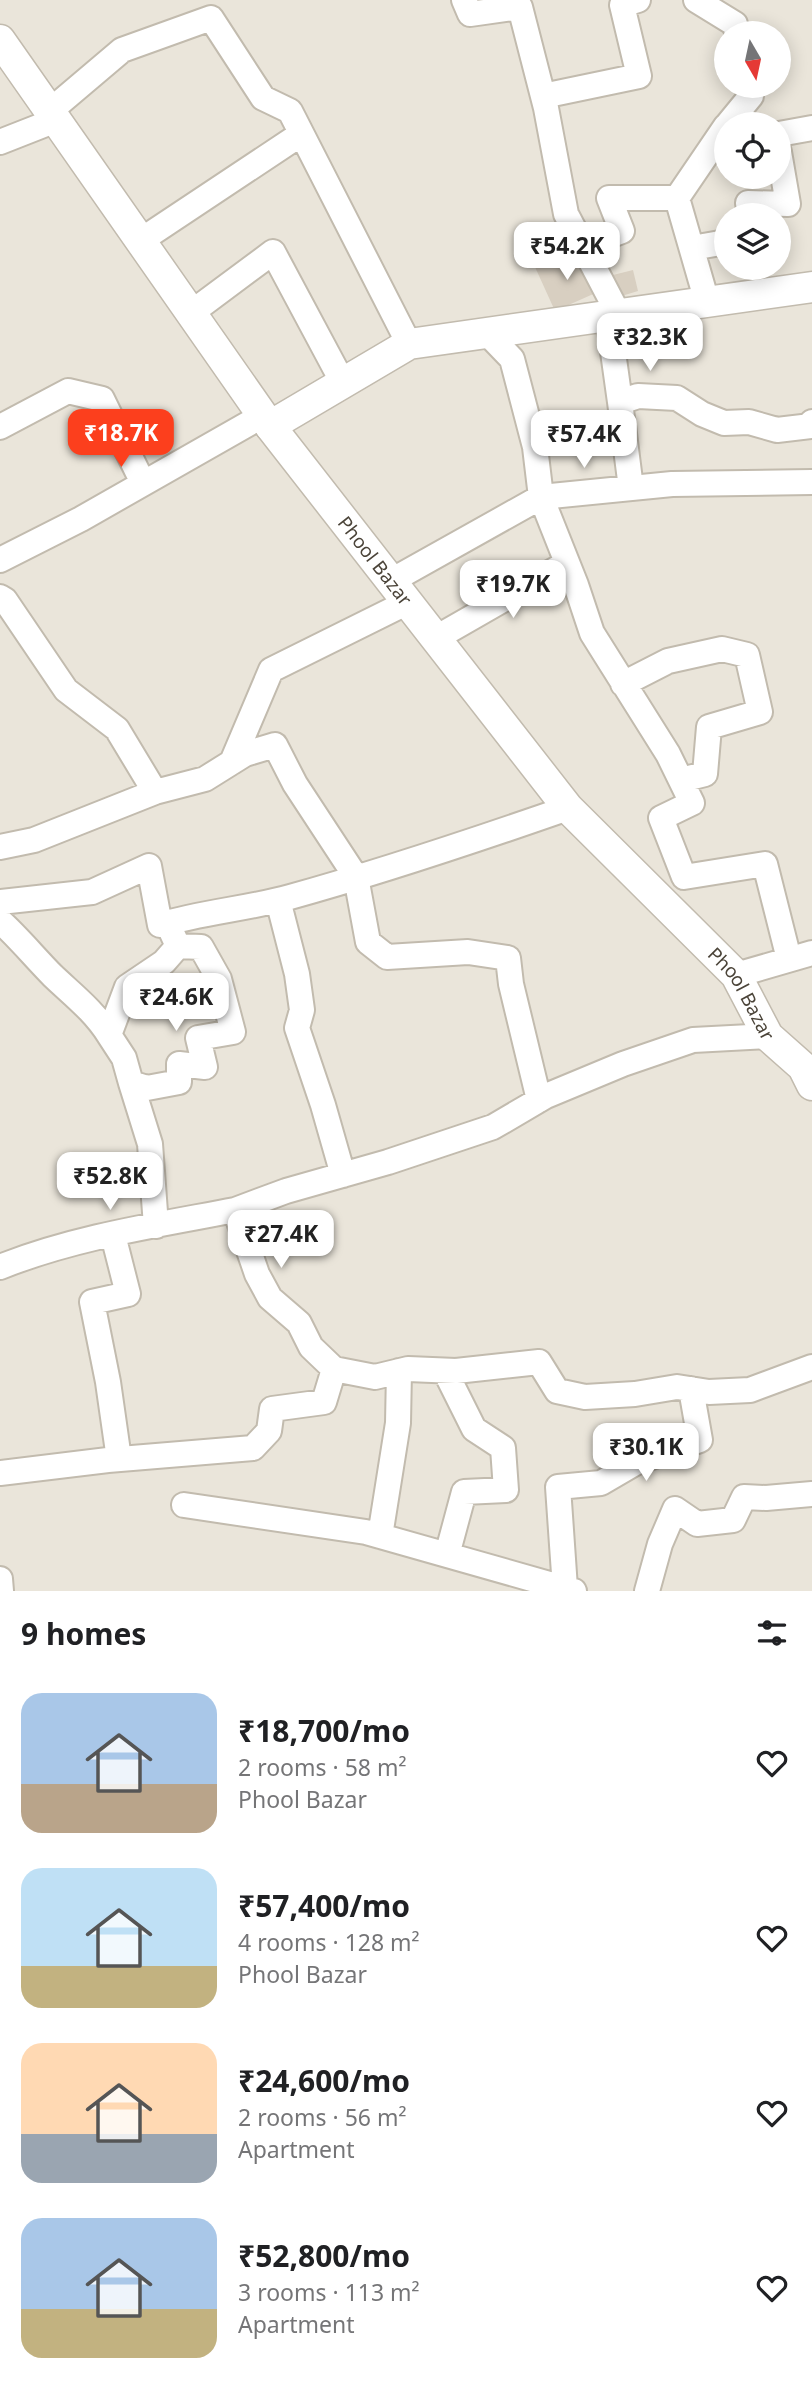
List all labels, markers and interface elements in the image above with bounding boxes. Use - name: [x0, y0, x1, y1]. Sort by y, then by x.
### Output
- north arrow: [714, 21, 791, 98]
- map controls: [714, 21, 791, 280]
- button: locate: [714, 112, 791, 189]
- button: layers: [714, 203, 791, 280]
- pin: ₹54.2K: [510, 222, 624, 282]
- text: ₹54.2K: [530, 229, 604, 261]
- pin: ₹32.3K: [593, 314, 707, 373]
- text: ₹32.3K: [613, 320, 687, 352]
- pin: ₹18.7K: [64, 410, 178, 469]
- pin: ₹57.4K: [527, 410, 641, 470]
- text: ₹18.7K: [84, 416, 158, 448]
- text: ₹57.4K: [547, 417, 621, 449]
- street label: Phool Bazar: [332, 511, 418, 611]
- pin: ₹19.7K: [456, 560, 570, 620]
- text: ₹19.7K: [476, 567, 550, 599]
- street label: Phool Bazar: [702, 941, 781, 1045]
- pin: ₹24.6K: [119, 974, 233, 1033]
- text: ₹24.6K: [139, 980, 213, 1012]
- pin: ₹52.8K: [53, 1152, 167, 1212]
- text: ₹52.8K: [73, 1159, 147, 1191]
- pin: ₹27.4K: [224, 1210, 338, 1270]
- text: ₹27.4K: [244, 1217, 318, 1249]
- pin: ₹30.1K: [589, 1424, 703, 1483]
- text: ₹30.1K: [609, 1430, 683, 1462]
- text: 9 homes: [21, 1613, 146, 1654]
- icon: filters: [753, 1614, 791, 1652]
- text: ₹18,700/mo: [238, 1710, 410, 1751]
- icon: home: [77, 1721, 161, 1805]
- icon: heart: [753, 1744, 791, 1782]
- text: 2 rooms · 58 m²: [238, 1751, 407, 1783]
- text: Phool Bazar: [238, 1783, 367, 1815]
- text: ₹57,400/mo: [238, 1885, 410, 1926]
- icon: home: [77, 1896, 161, 1980]
- icon: heart: [753, 1919, 791, 1957]
- text: 4 rooms · 128 m²: [238, 1926, 420, 1958]
- text: Phool Bazar: [238, 1958, 367, 1990]
- text: ₹24,600/mo: [238, 2060, 410, 2101]
- icon: home: [77, 2071, 161, 2155]
- icon: heart: [753, 2094, 791, 2132]
- text: 2 rooms · 56 m²: [238, 2101, 407, 2133]
- text: Apartment: [238, 2133, 355, 2165]
- text: ₹52,800/mo: [238, 2235, 410, 2276]
- icon: home: [77, 2246, 161, 2330]
- icon: heart: [753, 2269, 791, 2307]
- text: 3 rooms · 113 m²: [238, 2276, 420, 2308]
- text: Apartment: [238, 2308, 355, 2340]

